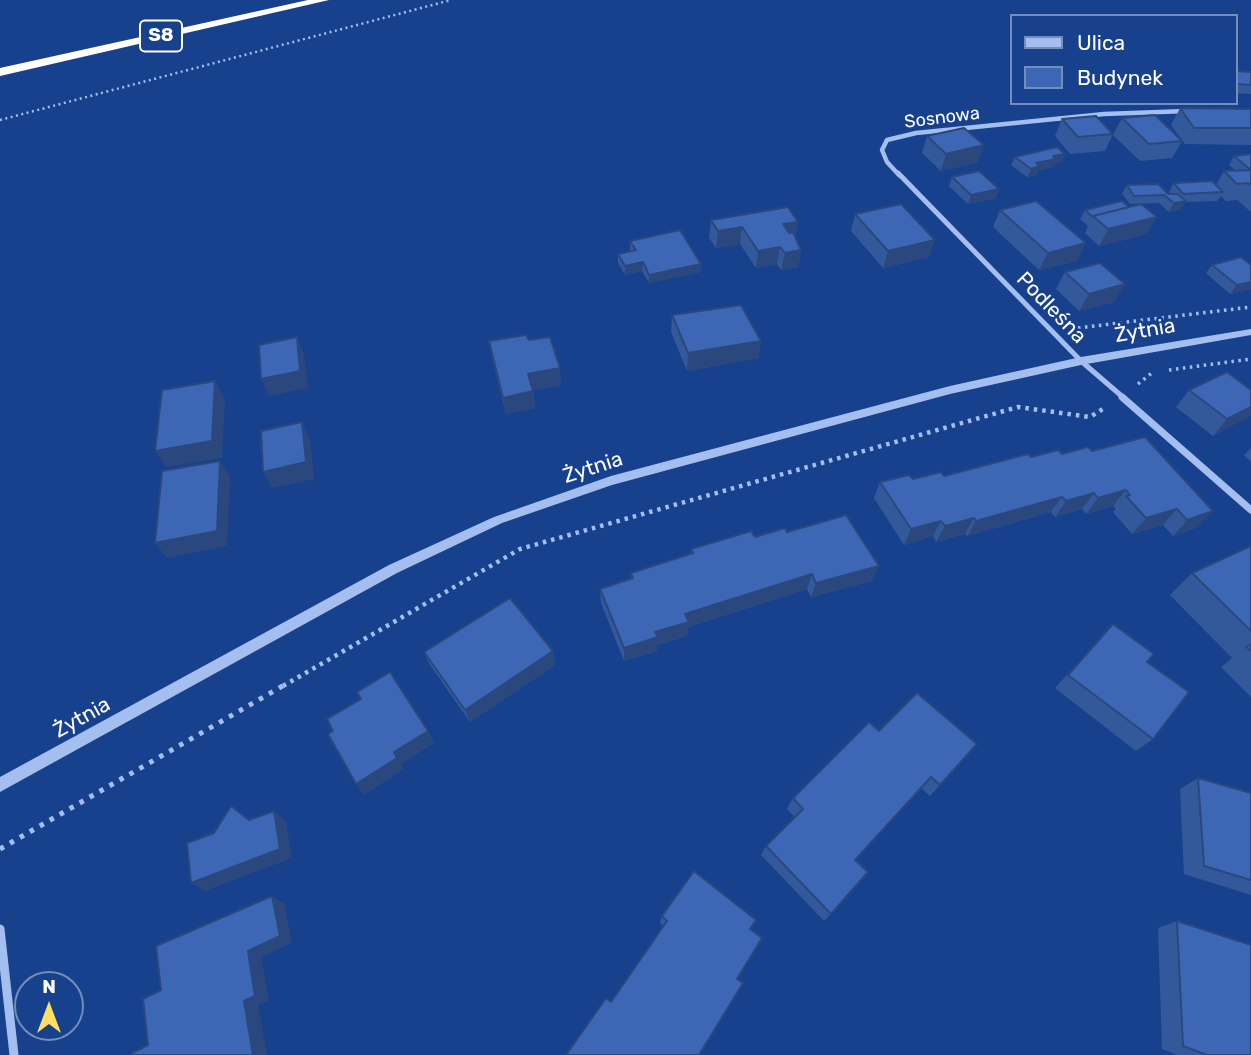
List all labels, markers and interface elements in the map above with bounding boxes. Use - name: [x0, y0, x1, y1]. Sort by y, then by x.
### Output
- legend: [1010, 14, 1237, 105]
- road number: S8: [140, 20, 182, 52]
- text: Ulica: [1077, 30, 1125, 55]
- text: Budynek: [1077, 65, 1163, 90]
- street label: Sosnowa: [903, 103, 981, 133]
- street label: Podleśna: [1011, 267, 1091, 349]
- street label: Żytnia: [1113, 313, 1177, 349]
- street label: Żytnia: [560, 447, 626, 489]
- street label: Żytnia: [49, 692, 115, 744]
- north arrow: [14, 971, 84, 1041]
- text: N: [42, 975, 56, 998]

